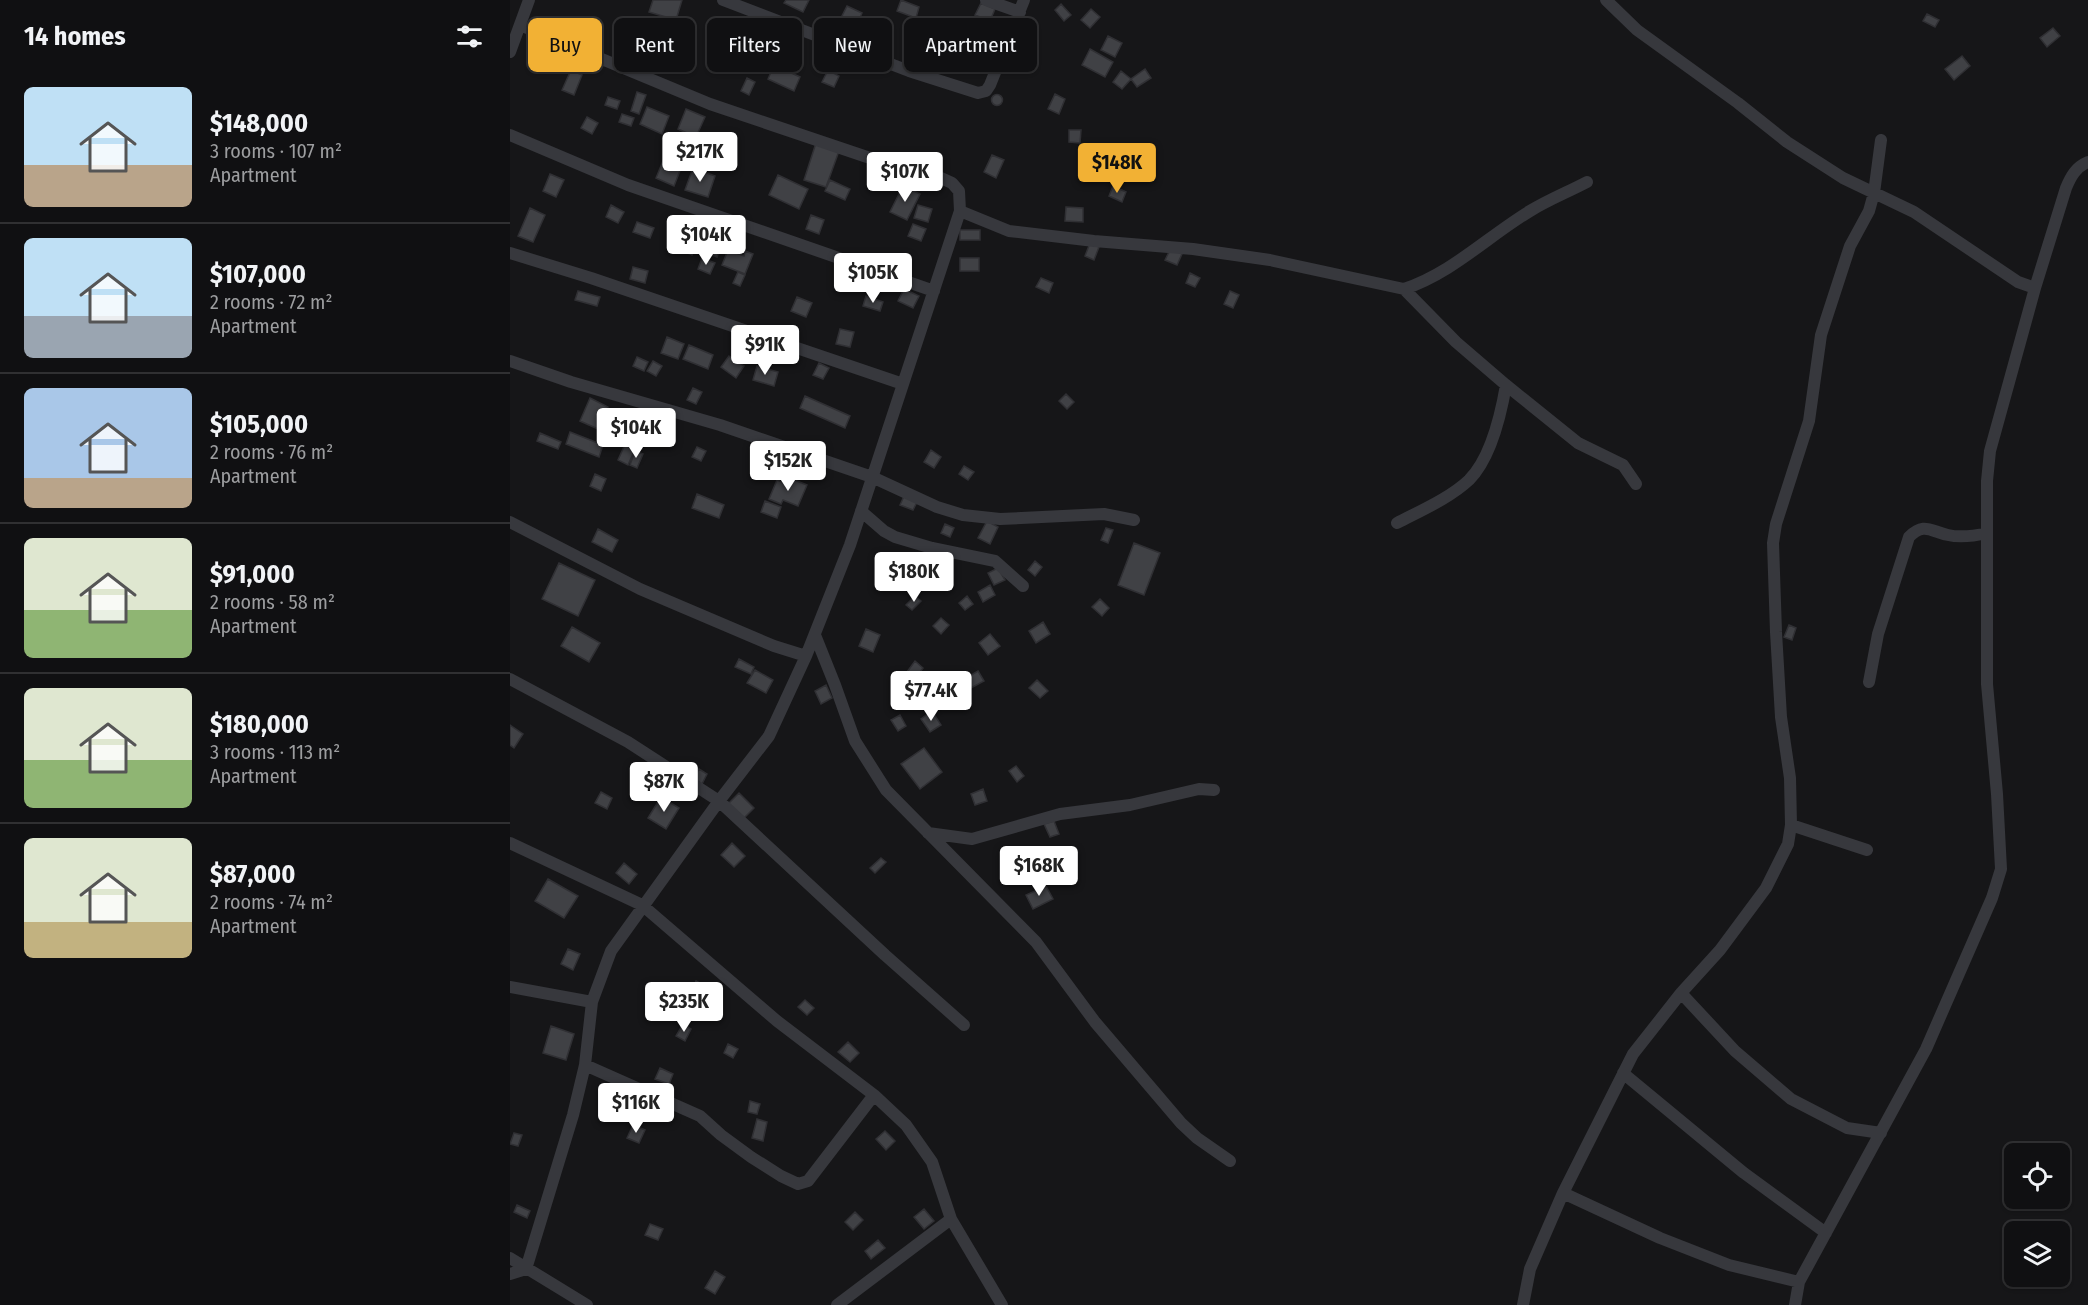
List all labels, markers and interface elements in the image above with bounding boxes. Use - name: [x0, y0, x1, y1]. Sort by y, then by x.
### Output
- chip: Buy: [528, 18, 602, 72]
- chip: Rent: [614, 18, 695, 72]
- chip: Filters: [707, 18, 802, 72]
- chip: New: [814, 18, 892, 72]
- chip: Apartment: [904, 18, 1037, 72]
- icon: filters: [453, 20, 486, 53]
- text: 14 homes: [24, 21, 126, 52]
- text: $148,000: [210, 108, 308, 139]
- icon: home: [72, 111, 144, 183]
- pin: $217K: [658, 132, 742, 183]
- text: 3 rooms · 107 m²: [210, 139, 342, 163]
- text: $217K: [676, 139, 724, 163]
- pin: $148K: [1075, 143, 1159, 194]
- text: $148K: [1092, 150, 1142, 174]
- pin: $107K: [863, 152, 947, 203]
- text: $107K: [881, 159, 929, 183]
- text: Apartment: [210, 163, 297, 187]
- pin: $104K: [664, 215, 748, 266]
- text: $104K: [681, 222, 731, 246]
- pin: $105K: [831, 253, 915, 304]
- text: $107,000: [210, 259, 306, 290]
- text: $105K: [848, 260, 898, 284]
- icon: home: [72, 262, 144, 334]
- text: 2 rooms · 72 m²: [210, 290, 332, 314]
- text: Apartment: [210, 314, 297, 338]
- pin: $91K: [729, 325, 801, 376]
- text: $91K: [745, 332, 785, 356]
- pin: $104K: [594, 408, 678, 459]
- text: $105,000: [210, 409, 308, 440]
- icon: home: [72, 412, 144, 484]
- text: $104K: [611, 415, 661, 439]
- text: 2 rooms · 76 m²: [210, 440, 333, 464]
- pin: $152K: [746, 441, 830, 492]
- text: $152K: [764, 448, 812, 472]
- text: Apartment: [210, 464, 297, 488]
- pin: $180K: [872, 552, 956, 603]
- text: $91,000: [210, 559, 295, 590]
- text: $180K: [889, 559, 939, 583]
- icon: home: [72, 562, 144, 634]
- text: 2 rooms · 58 m²: [210, 590, 335, 614]
- text: Apartment: [210, 614, 297, 638]
- pin: $77.4K: [882, 671, 980, 722]
- text: $77.4K: [905, 678, 957, 702]
- text: $180,000: [210, 709, 309, 740]
- icon: home: [72, 712, 144, 784]
- text: 3 rooms · 113 m²: [210, 740, 340, 764]
- pin: $87K: [628, 762, 700, 813]
- text: Apartment: [210, 764, 297, 788]
- text: $87K: [644, 769, 684, 793]
- pin: $168K: [997, 846, 1081, 897]
- text: $168K: [1014, 853, 1064, 877]
- text: $87,000: [210, 859, 296, 890]
- icon: home: [72, 862, 144, 934]
- text: 2 rooms · 74 m²: [210, 890, 333, 914]
- text: Apartment: [210, 914, 297, 938]
- pin: $235K: [642, 982, 726, 1033]
- text: $235K: [659, 989, 709, 1013]
- pin: $116K: [594, 1083, 678, 1134]
- text: $116K: [612, 1090, 660, 1114]
- map controls: [2004, 1143, 2070, 1287]
- button: locate: [2004, 1143, 2070, 1209]
- button: layers: [2004, 1221, 2070, 1287]

